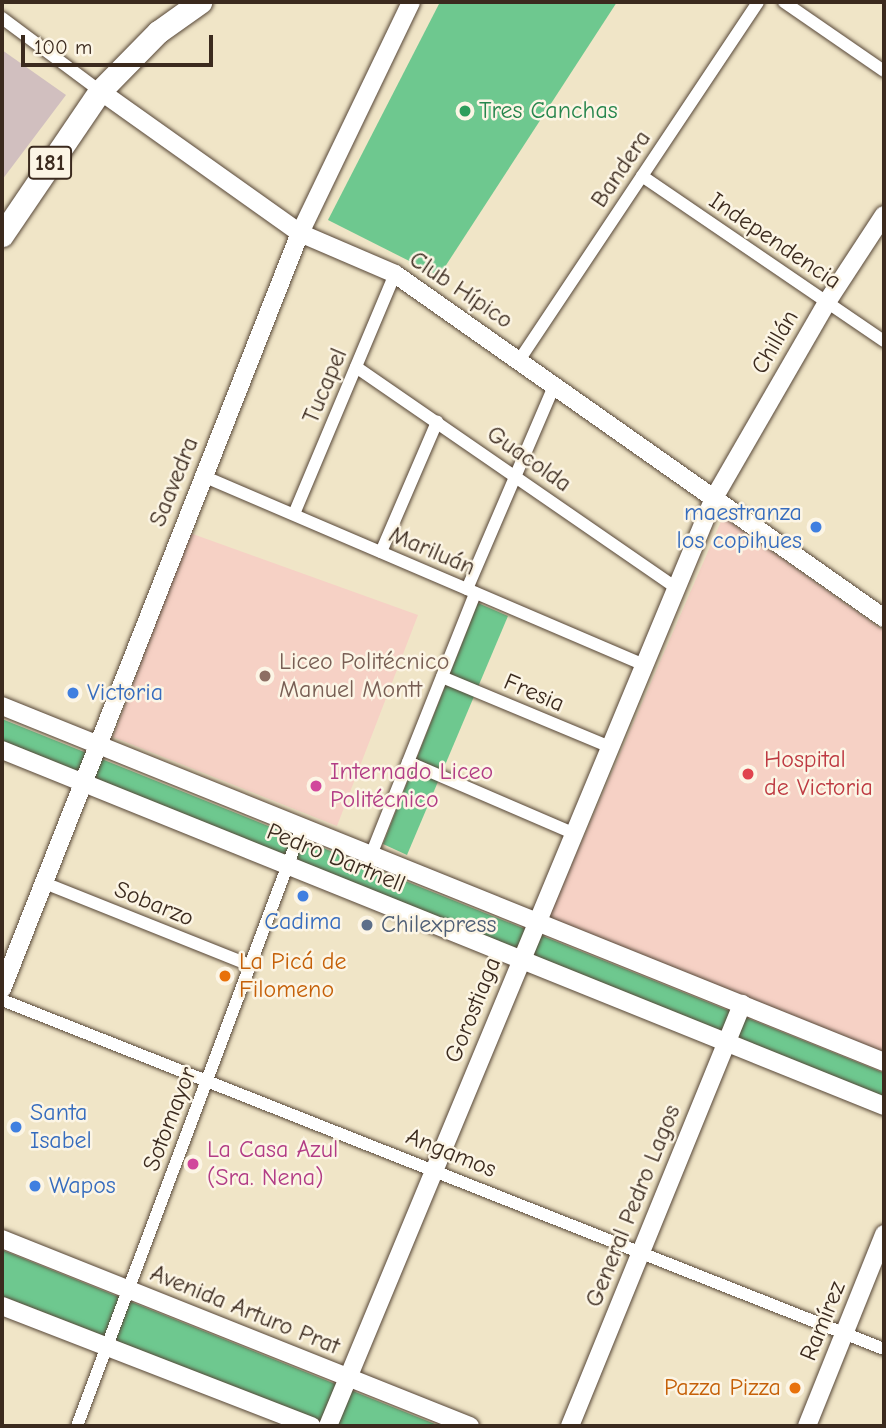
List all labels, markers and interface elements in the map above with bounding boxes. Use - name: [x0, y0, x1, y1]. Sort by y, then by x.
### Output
- scale bar: [24, 21, 217, 65]
- text: 100 m: [34, 35, 92, 59]
- place label: Tres Canchas: [479, 97, 618, 125]
- marker: Tres Canchas: [457, 103, 473, 119]
- street label: Bandera: [585, 125, 657, 213]
- road number: 181: [27, 144, 73, 182]
- street label: Independencia: [704, 186, 846, 296]
- street label: Club Hípico: [404, 245, 518, 335]
- street label: Chillán: [745, 305, 805, 379]
- street label: Tucapel: [296, 344, 354, 428]
- street label: Guacolda: [481, 420, 577, 498]
- street label: Saavedra: [143, 433, 205, 531]
- place label: maestranza los copihues: [677, 499, 802, 555]
- marker: maestranza los copihues: [808, 519, 824, 535]
- street label: Mariluán: [385, 520, 479, 582]
- place label: Liceo Politécnico Manuel Montt: [279, 648, 449, 704]
- street label: Fresia: [499, 667, 569, 719]
- marker: Liceo Politécnico Manuel Montt: [257, 668, 273, 684]
- place label: Victoria: [87, 679, 163, 707]
- marker: Victoria: [65, 685, 81, 701]
- place label: Hospital de Victoria: [764, 746, 873, 802]
- place label: Internado Liceo Politécnico: [330, 758, 493, 814]
- marker: Hospital de Victoria: [738, 764, 758, 784]
- marker: Internado Liceo Politécnico: [308, 778, 324, 794]
- street label: Pedro Dartnell: [263, 817, 409, 899]
- street label: Sobarzo: [110, 875, 198, 933]
- marker: Cadima: [295, 888, 311, 904]
- place label: Cadima: [264, 908, 342, 936]
- place label: Chilexpress: [381, 911, 496, 939]
- marker: Chilexpress: [359, 917, 375, 933]
- place label: La Picá de Filomeno: [239, 948, 347, 1004]
- street label: Gorostiaga: [439, 953, 507, 1067]
- marker: La Picá de Filomeno: [217, 968, 233, 984]
- street label: Sotomayor: [137, 1063, 203, 1175]
- place label: Santa Isabel: [30, 1099, 92, 1155]
- street label: General Pedro Lagos: [579, 1101, 687, 1311]
- marker: Santa Isabel: [8, 1119, 24, 1135]
- street label: Angamos: [402, 1122, 500, 1184]
- place label: La Casa Azul (Sra. Nena): [207, 1136, 338, 1192]
- marker: La Casa Azul (Sra. Nena): [185, 1156, 201, 1172]
- place label: Wapos: [49, 1172, 116, 1200]
- marker: Wapos: [27, 1178, 43, 1194]
- street label: Avenida Arturo Prat: [146, 1259, 344, 1361]
- street label: Ramírez: [794, 1277, 852, 1365]
- place label: Pazza Pizza: [664, 1374, 781, 1402]
- marker: Pazza Pizza: [787, 1380, 803, 1396]

